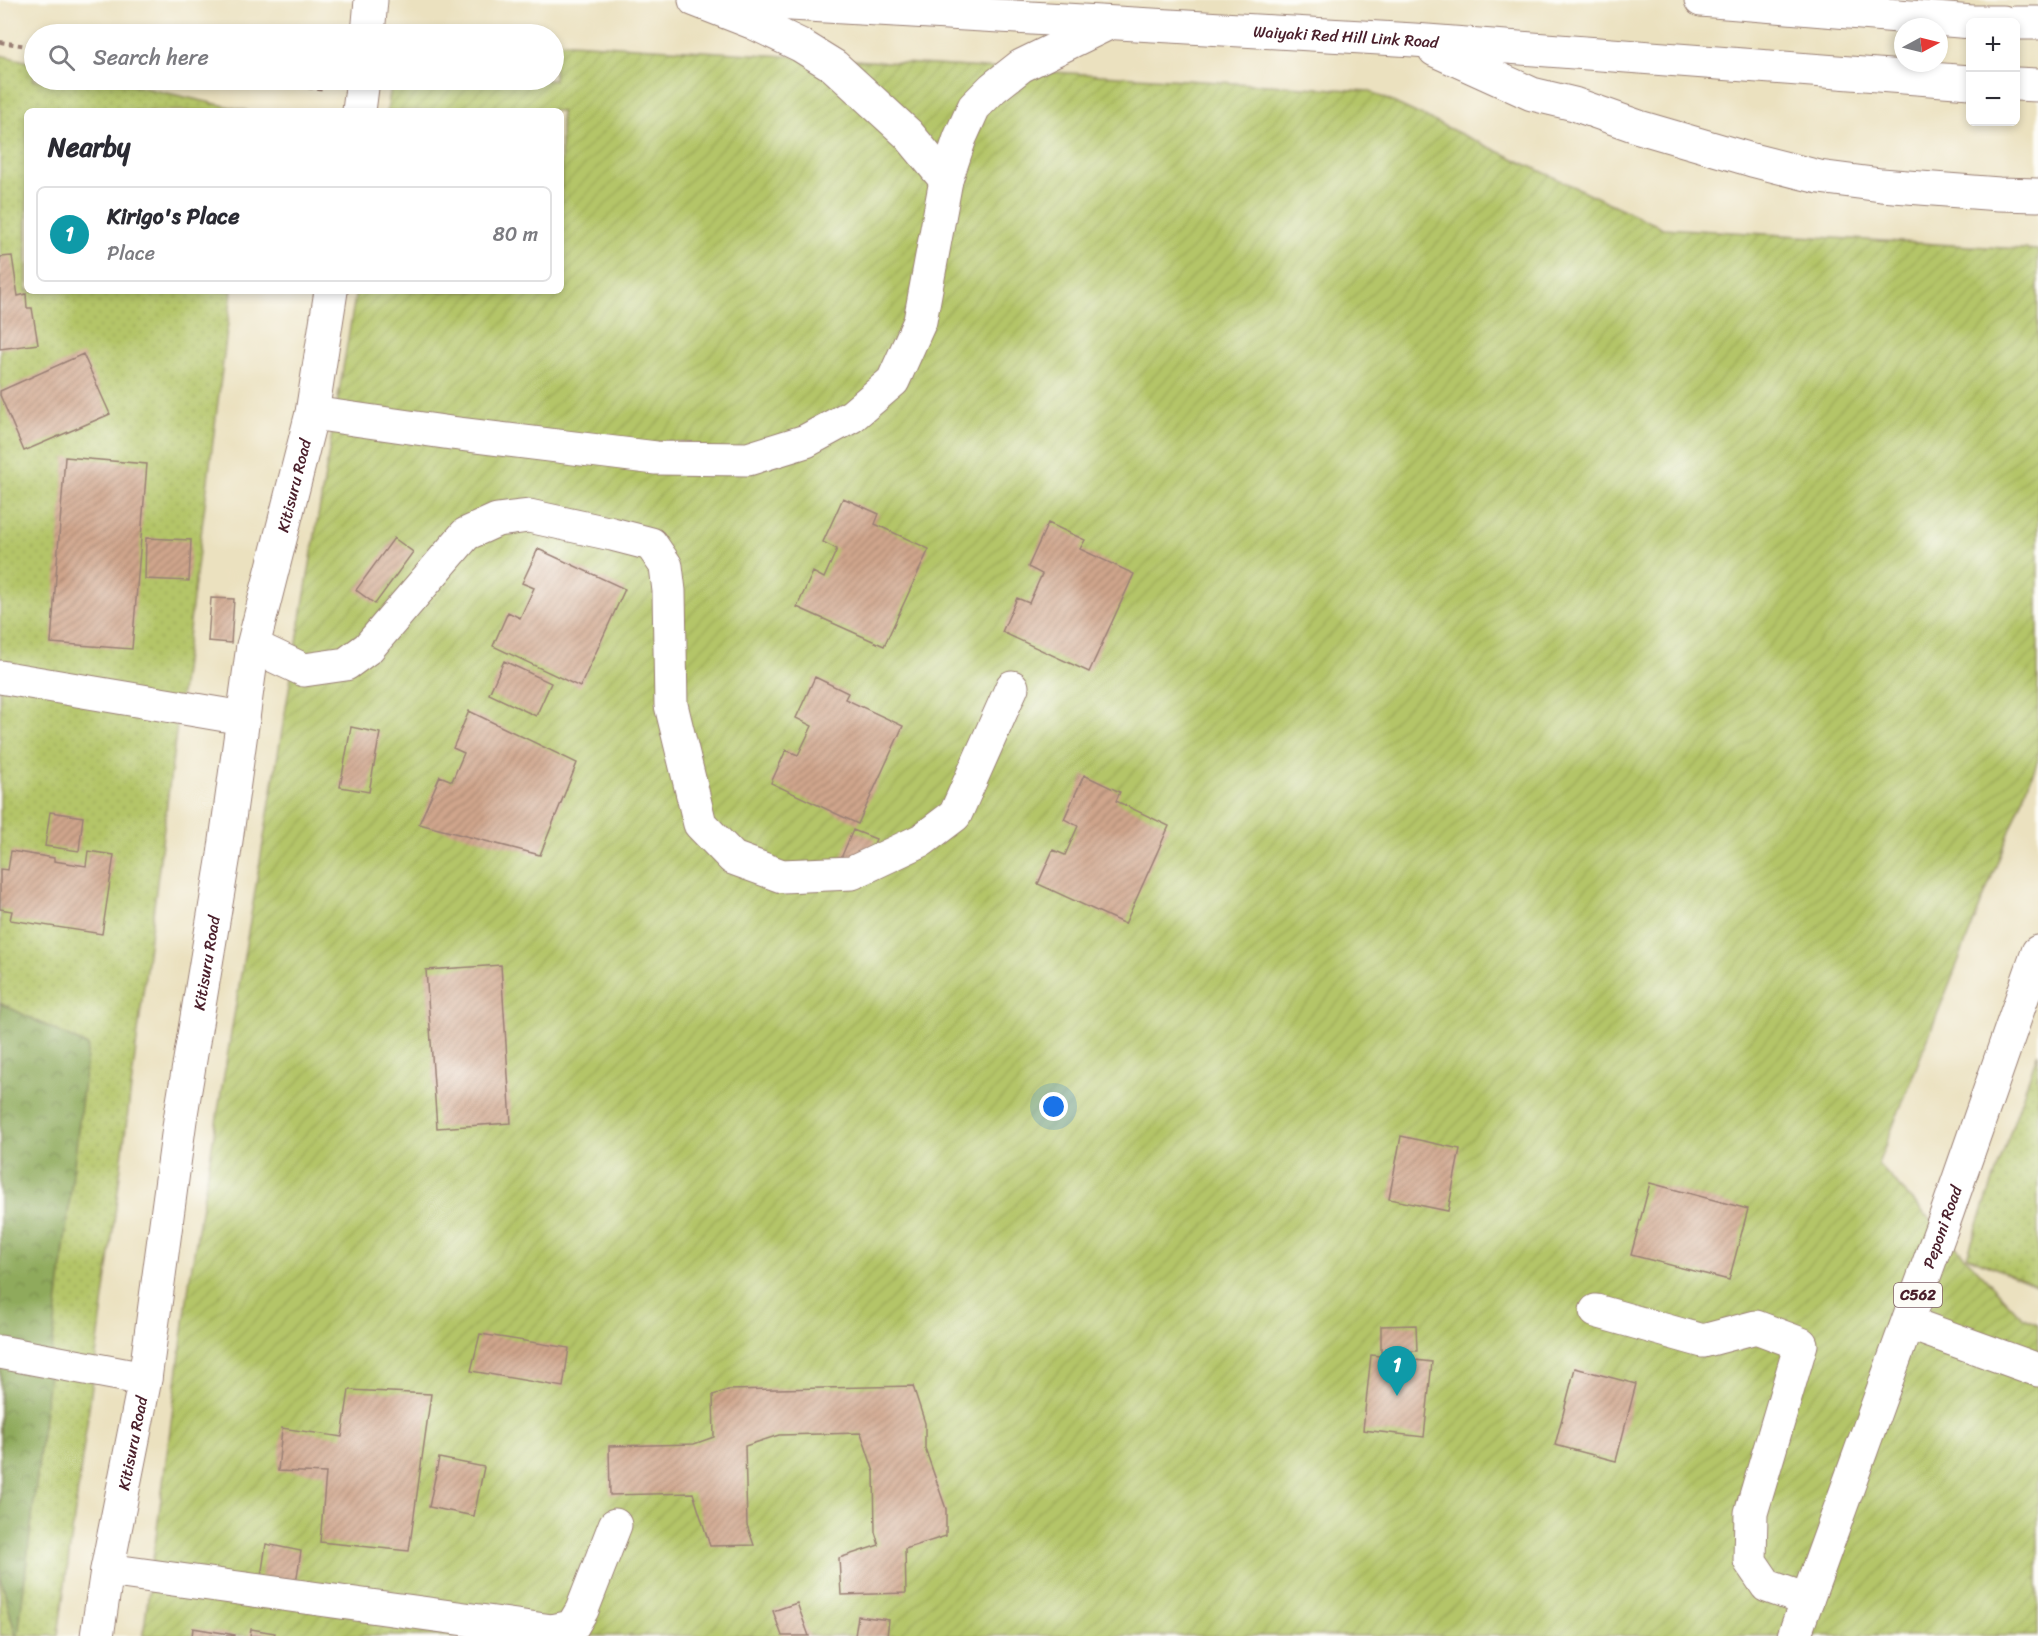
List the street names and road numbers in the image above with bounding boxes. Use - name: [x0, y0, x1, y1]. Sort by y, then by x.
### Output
- street label: Waiyaki Red Hill Link Road: [1253, 16, 1441, 56]
- street label: Kitisuru Road: [268, 434, 320, 535]
- street label: Kitisuru Road: [184, 912, 228, 1012]
- street label: Peponi Road: [1914, 1180, 1971, 1272]
- road number: C562: [1894, 1283, 1942, 1307]
- street label: Kitisuru Road: [109, 1392, 156, 1493]

